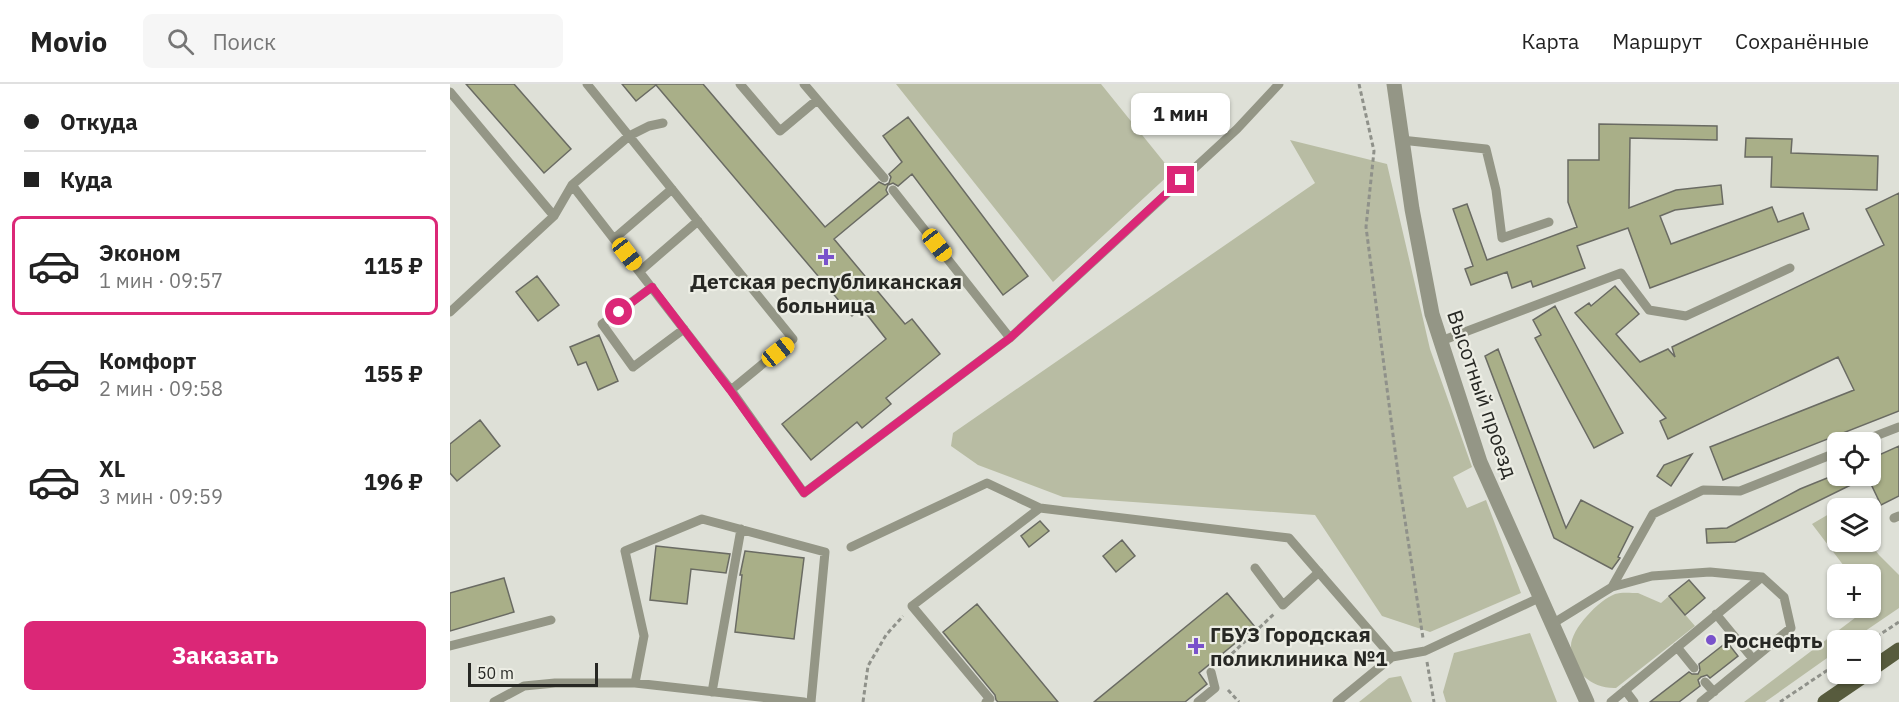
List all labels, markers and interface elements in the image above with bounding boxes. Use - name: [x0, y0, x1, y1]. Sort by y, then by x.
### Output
- search box: [143, 14, 563, 68]
- text: Movio: [30, 23, 107, 60]
- icon: search: [164, 25, 197, 58]
- text: Поиск: [212, 27, 276, 56]
- text: Карта: [1521, 27, 1579, 55]
- text: Маршрут: [1612, 27, 1702, 55]
- text: Сохранённые: [1735, 27, 1869, 55]
- callout: 1 мин: [1132, 93, 1230, 135]
- text: 1 мин: [1153, 100, 1208, 127]
- text: Откуда: [60, 107, 138, 136]
- text: Куда: [60, 165, 113, 194]
- route end: [1167, 166, 1194, 193]
- car: [919, 225, 955, 265]
- car: [609, 234, 645, 274]
- text: Эконом: [99, 238, 181, 267]
- icon: car: [27, 239, 81, 293]
- marker: Детская республиканская больница: [817, 248, 835, 266]
- text: 115 ₽: [364, 251, 423, 280]
- text: 1 мин · 09:57: [99, 267, 223, 294]
- place label: Детская республиканская больница: [690, 267, 962, 319]
- route start: [605, 298, 632, 325]
- street label: Высотный проезд: [1441, 306, 1525, 482]
- car: [758, 334, 798, 370]
- text: Комфорт: [99, 346, 196, 375]
- icon: car: [27, 347, 81, 401]
- text: 155 ₽: [364, 359, 423, 388]
- text: 2 мин · 09:58: [99, 375, 223, 402]
- map controls: [1827, 432, 1881, 684]
- button: locate: [1827, 432, 1881, 486]
- text: XL: [99, 454, 125, 483]
- icon: car: [27, 455, 81, 509]
- text: 196 ₽: [364, 467, 423, 496]
- text: 3 мин · 09:59: [99, 483, 223, 510]
- button: layers: [1827, 498, 1881, 552]
- button: +: [1827, 564, 1881, 618]
- place label: ГБУЗ Городская поликлиника №1: [1210, 620, 1388, 672]
- button: Заказать: [24, 621, 426, 690]
- place label: Роснефть: [1723, 626, 1823, 654]
- button: −: [1827, 630, 1881, 684]
- marker: Роснефть: [1704, 633, 1718, 647]
- marker: ГБУЗ Городская поликлиника №1: [1187, 637, 1205, 655]
- scale bar: [468, 660, 598, 688]
- text: 50 m: [477, 663, 514, 683]

